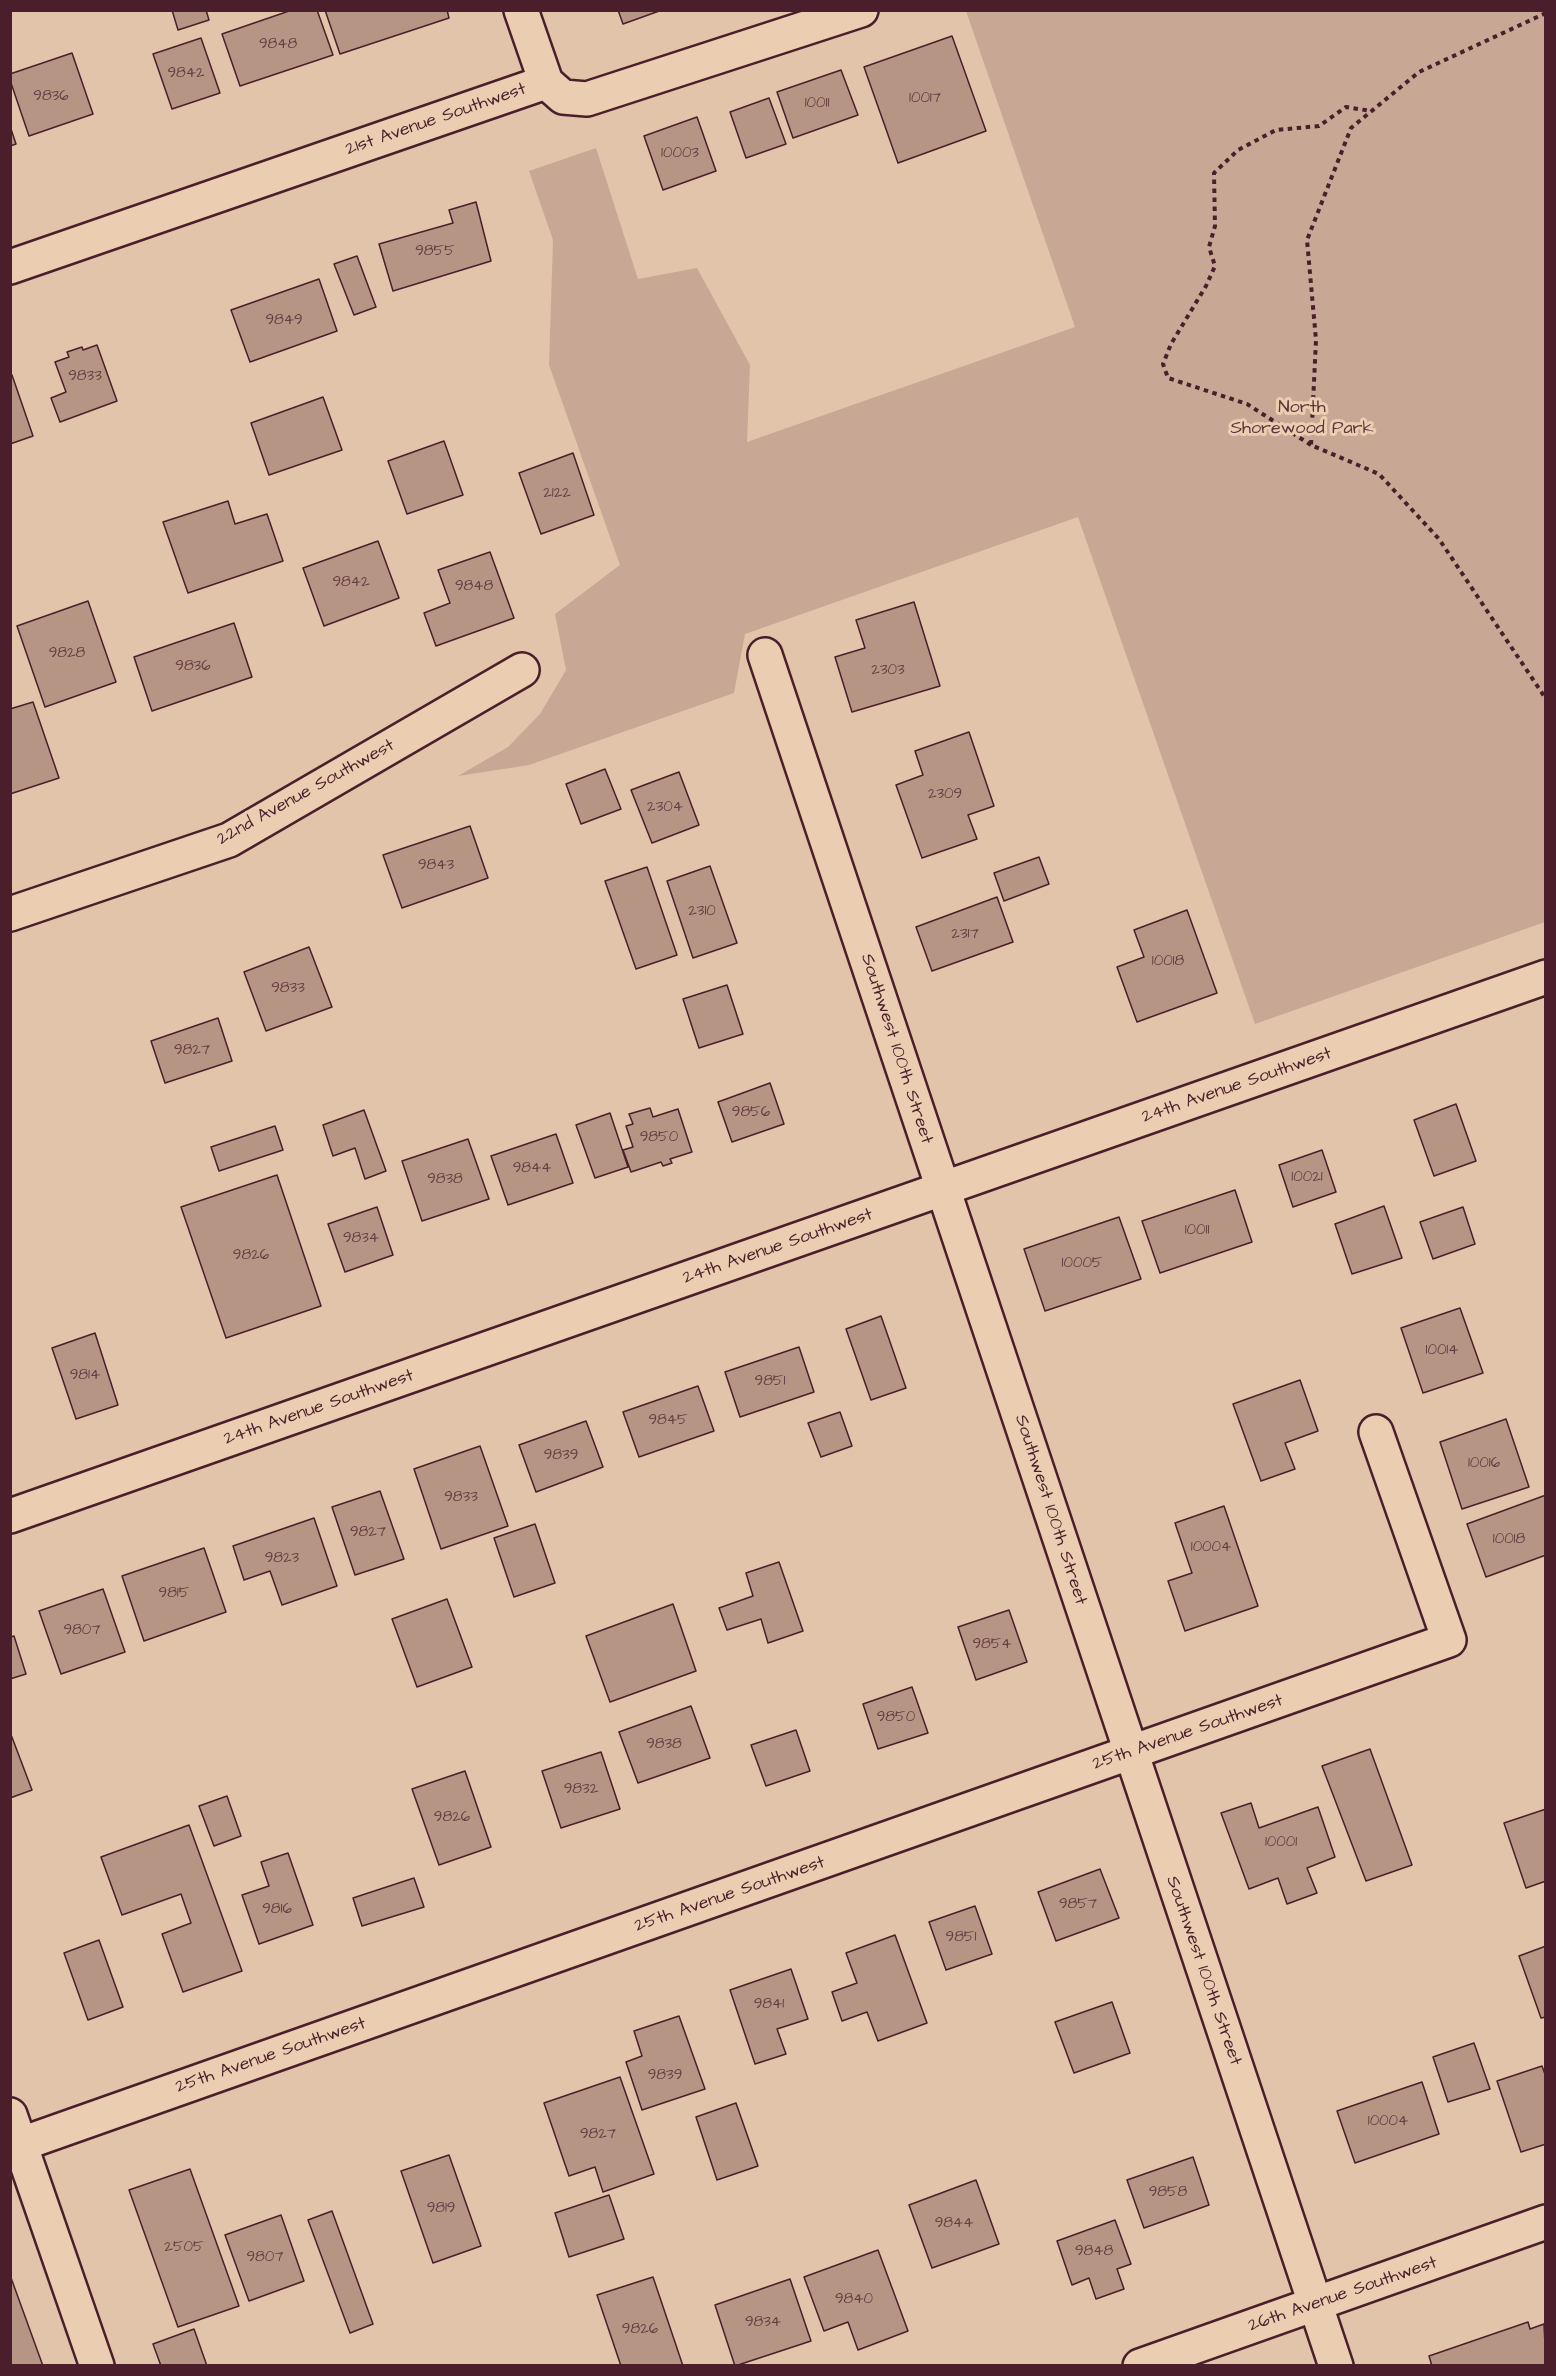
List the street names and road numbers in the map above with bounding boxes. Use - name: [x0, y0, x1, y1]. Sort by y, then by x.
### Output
- street label: 21st Avenue Southwest: [343, 79, 529, 161]
- street label: 22nd Avenue Southwest: [214, 735, 398, 851]
- street label: Southwest 100th Street: [855, 951, 937, 1147]
- street label: 24th Avenue Southwest: [1139, 1043, 1335, 1129]
- street label: 24th Avenue Southwest: [680, 1204, 876, 1290]
- street label: 24th Avenue Southwest: [221, 1365, 417, 1451]
- street label: Southwest 100th Street: [1009, 1412, 1091, 1608]
- street label: 25th Avenue Southwest: [1090, 1690, 1286, 1776]
- street label: 25th Avenue Southwest: [632, 1852, 828, 1938]
- street label: Southwest 100th Street: [1160, 1874, 1246, 2068]
- street label: 25th Avenue Southwest: [173, 2013, 369, 2099]
- street label: 26th Avenue Southwest: [1246, 2253, 1440, 2337]

